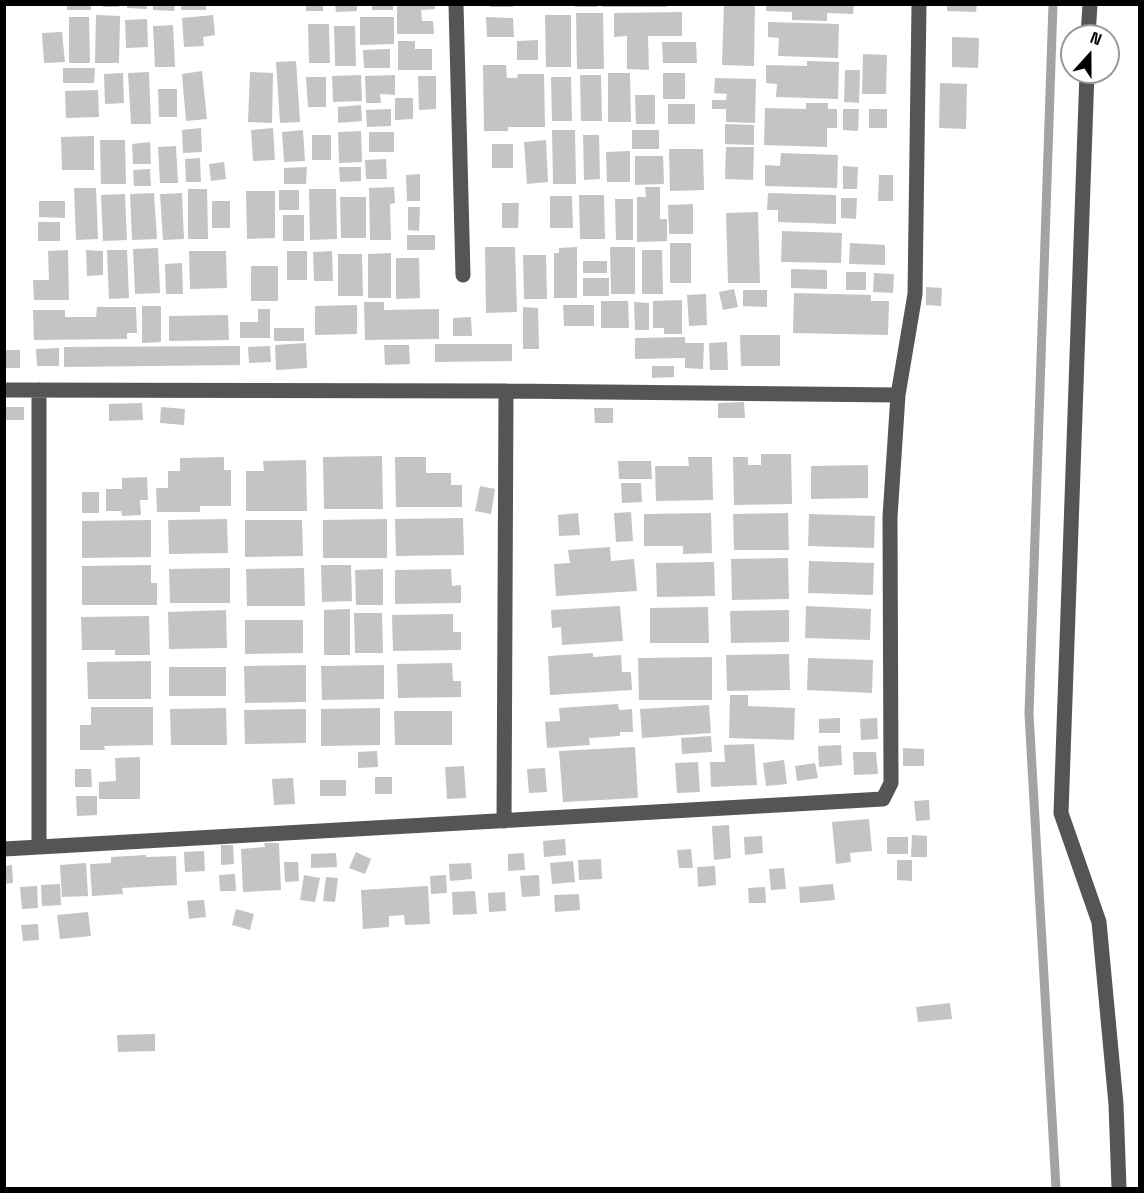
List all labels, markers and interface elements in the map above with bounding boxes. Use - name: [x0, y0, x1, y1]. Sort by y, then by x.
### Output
- north arrow: [1060, 24, 1120, 84]
- text: N: [1087, 27, 1105, 50]

